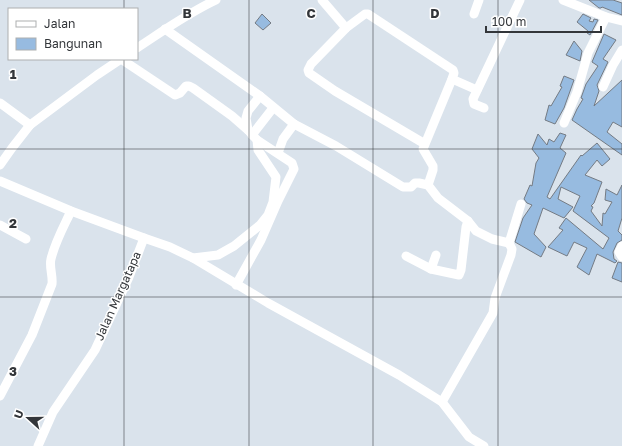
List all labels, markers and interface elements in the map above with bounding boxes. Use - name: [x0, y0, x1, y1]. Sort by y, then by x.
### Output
- text: B: [182, 5, 192, 21]
- text: C: [306, 5, 316, 21]
- text: D: [430, 5, 440, 21]
- legend: [8, 8, 138, 60]
- scale bar: [486, 8, 601, 34]
- text: 100 m: [492, 14, 526, 29]
- text: Jalan: [44, 16, 75, 31]
- text: Bangunan: [44, 36, 102, 51]
- text: 1: [10, 66, 17, 82]
- text: 2: [9, 215, 17, 231]
- street label: Jalan Margatapa: [91, 249, 144, 343]
- text: 3: [9, 363, 17, 379]
- north arrow: [8, 398, 48, 438]
- text: U: [11, 408, 26, 420]

